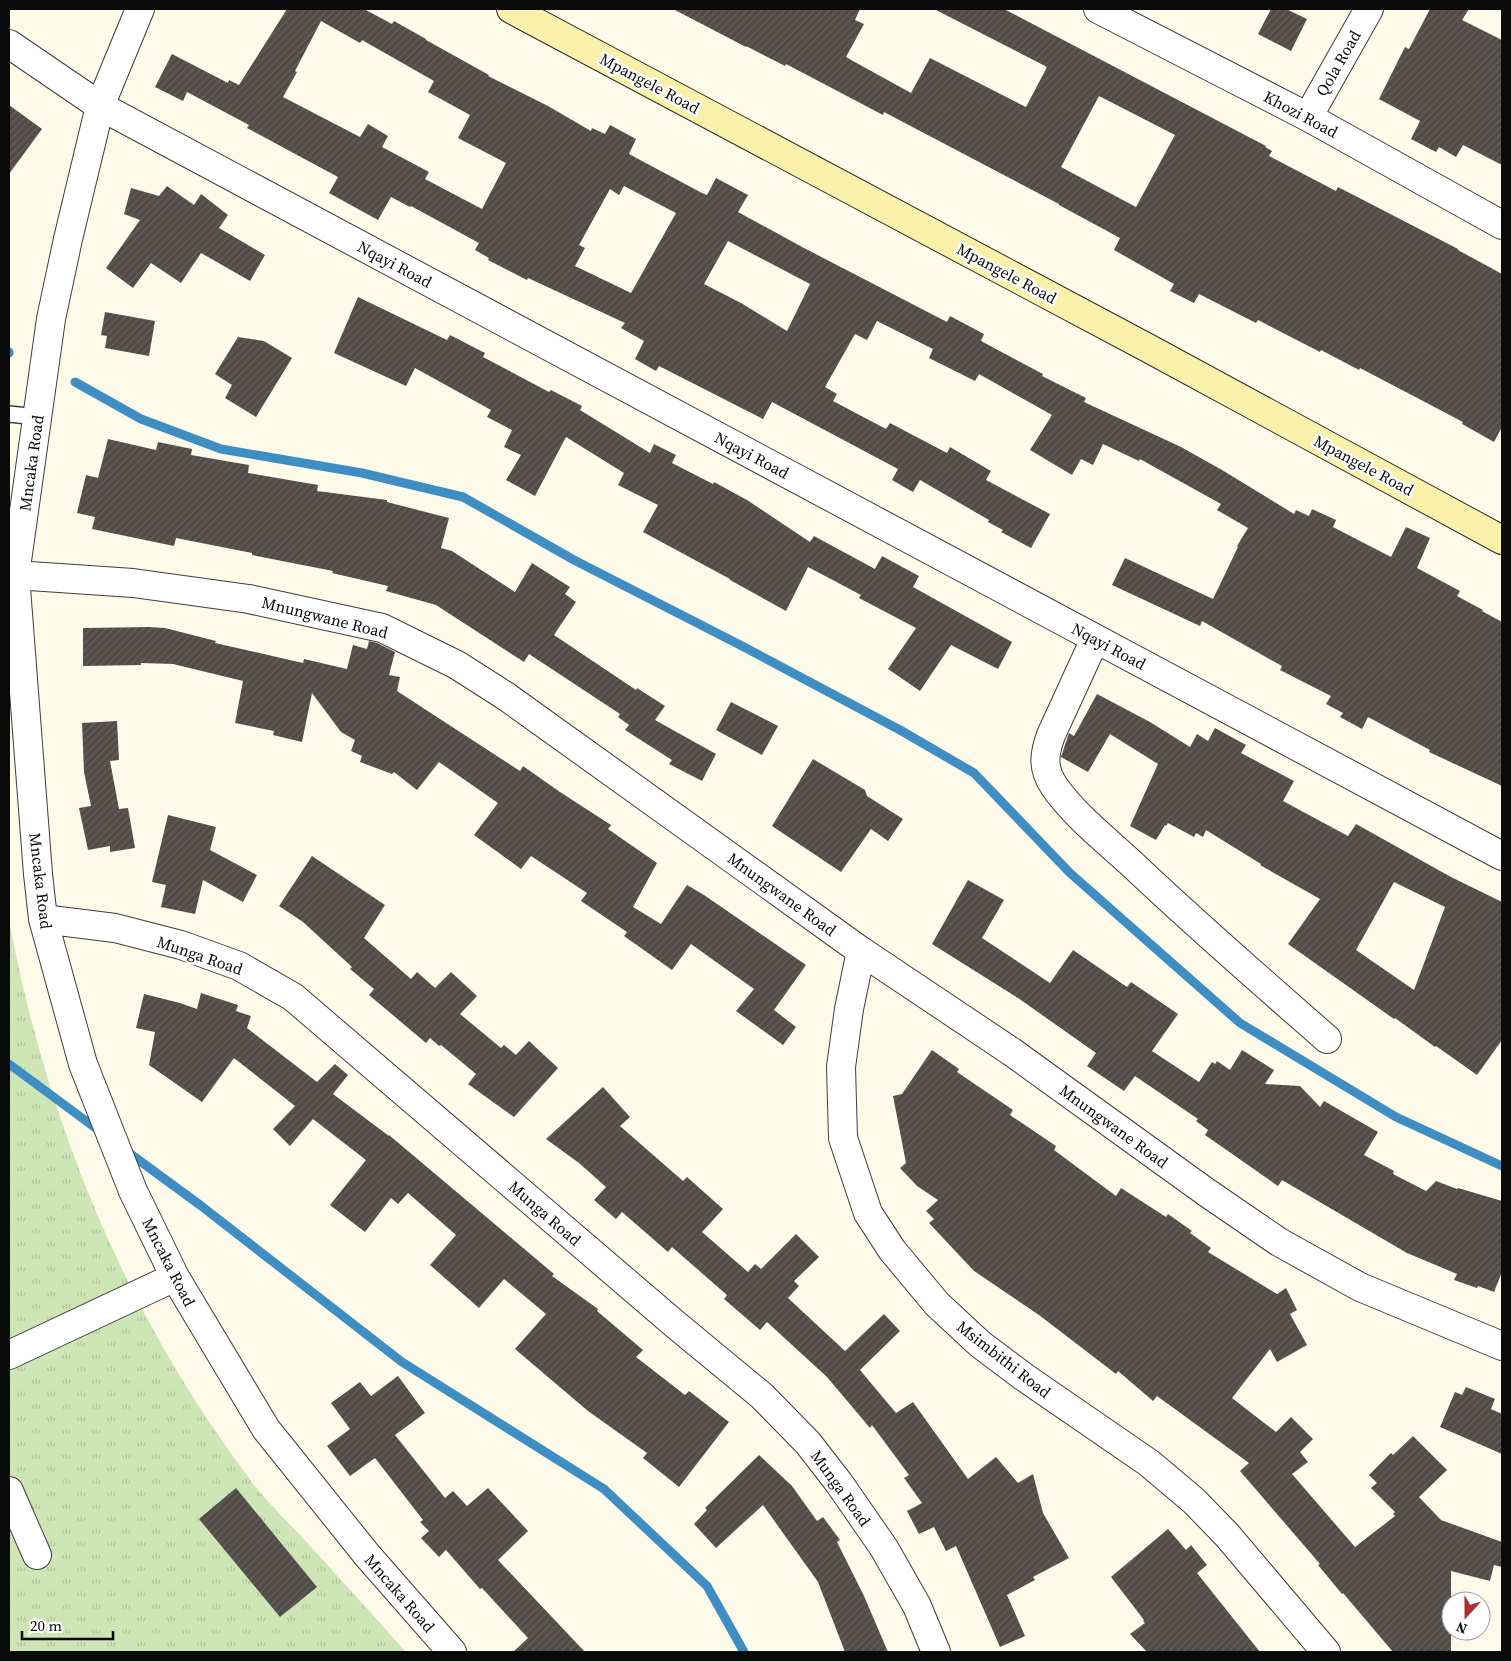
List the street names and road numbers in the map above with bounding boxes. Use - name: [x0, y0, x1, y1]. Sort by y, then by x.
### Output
- street label: Qola Road: [1310, 26, 1366, 100]
- street label: Mpangele Road: [596, 47, 704, 119]
- street label: Khozi Road: [1260, 85, 1342, 143]
- street label: Nqayi Road: [354, 235, 436, 293]
- street label: Mpangele Road: [953, 237, 1061, 309]
- street label: Mncaka Road: [13, 413, 49, 513]
- street label: Nqayi Road: [711, 426, 793, 484]
- street label: Mpangele Road: [1310, 429, 1418, 501]
- street label: Mnungwane Road: [260, 591, 390, 643]
- street label: Nqayi Road: [1068, 617, 1150, 675]
- street label: Mncaka Road: [24, 832, 58, 930]
- street label: Mnungwane Road: [723, 847, 841, 941]
- street label: Munga Road: [154, 930, 246, 980]
- street label: Mnungwane Road: [1055, 1079, 1173, 1173]
- street label: Munga Road: [504, 1175, 586, 1251]
- street label: Mncaka Road: [137, 1214, 201, 1310]
- street label: Msimbithi Road: [952, 1315, 1056, 1403]
- street label: Munga Road: [806, 1445, 876, 1531]
- street label: Mncaka Road: [360, 1549, 440, 1637]

